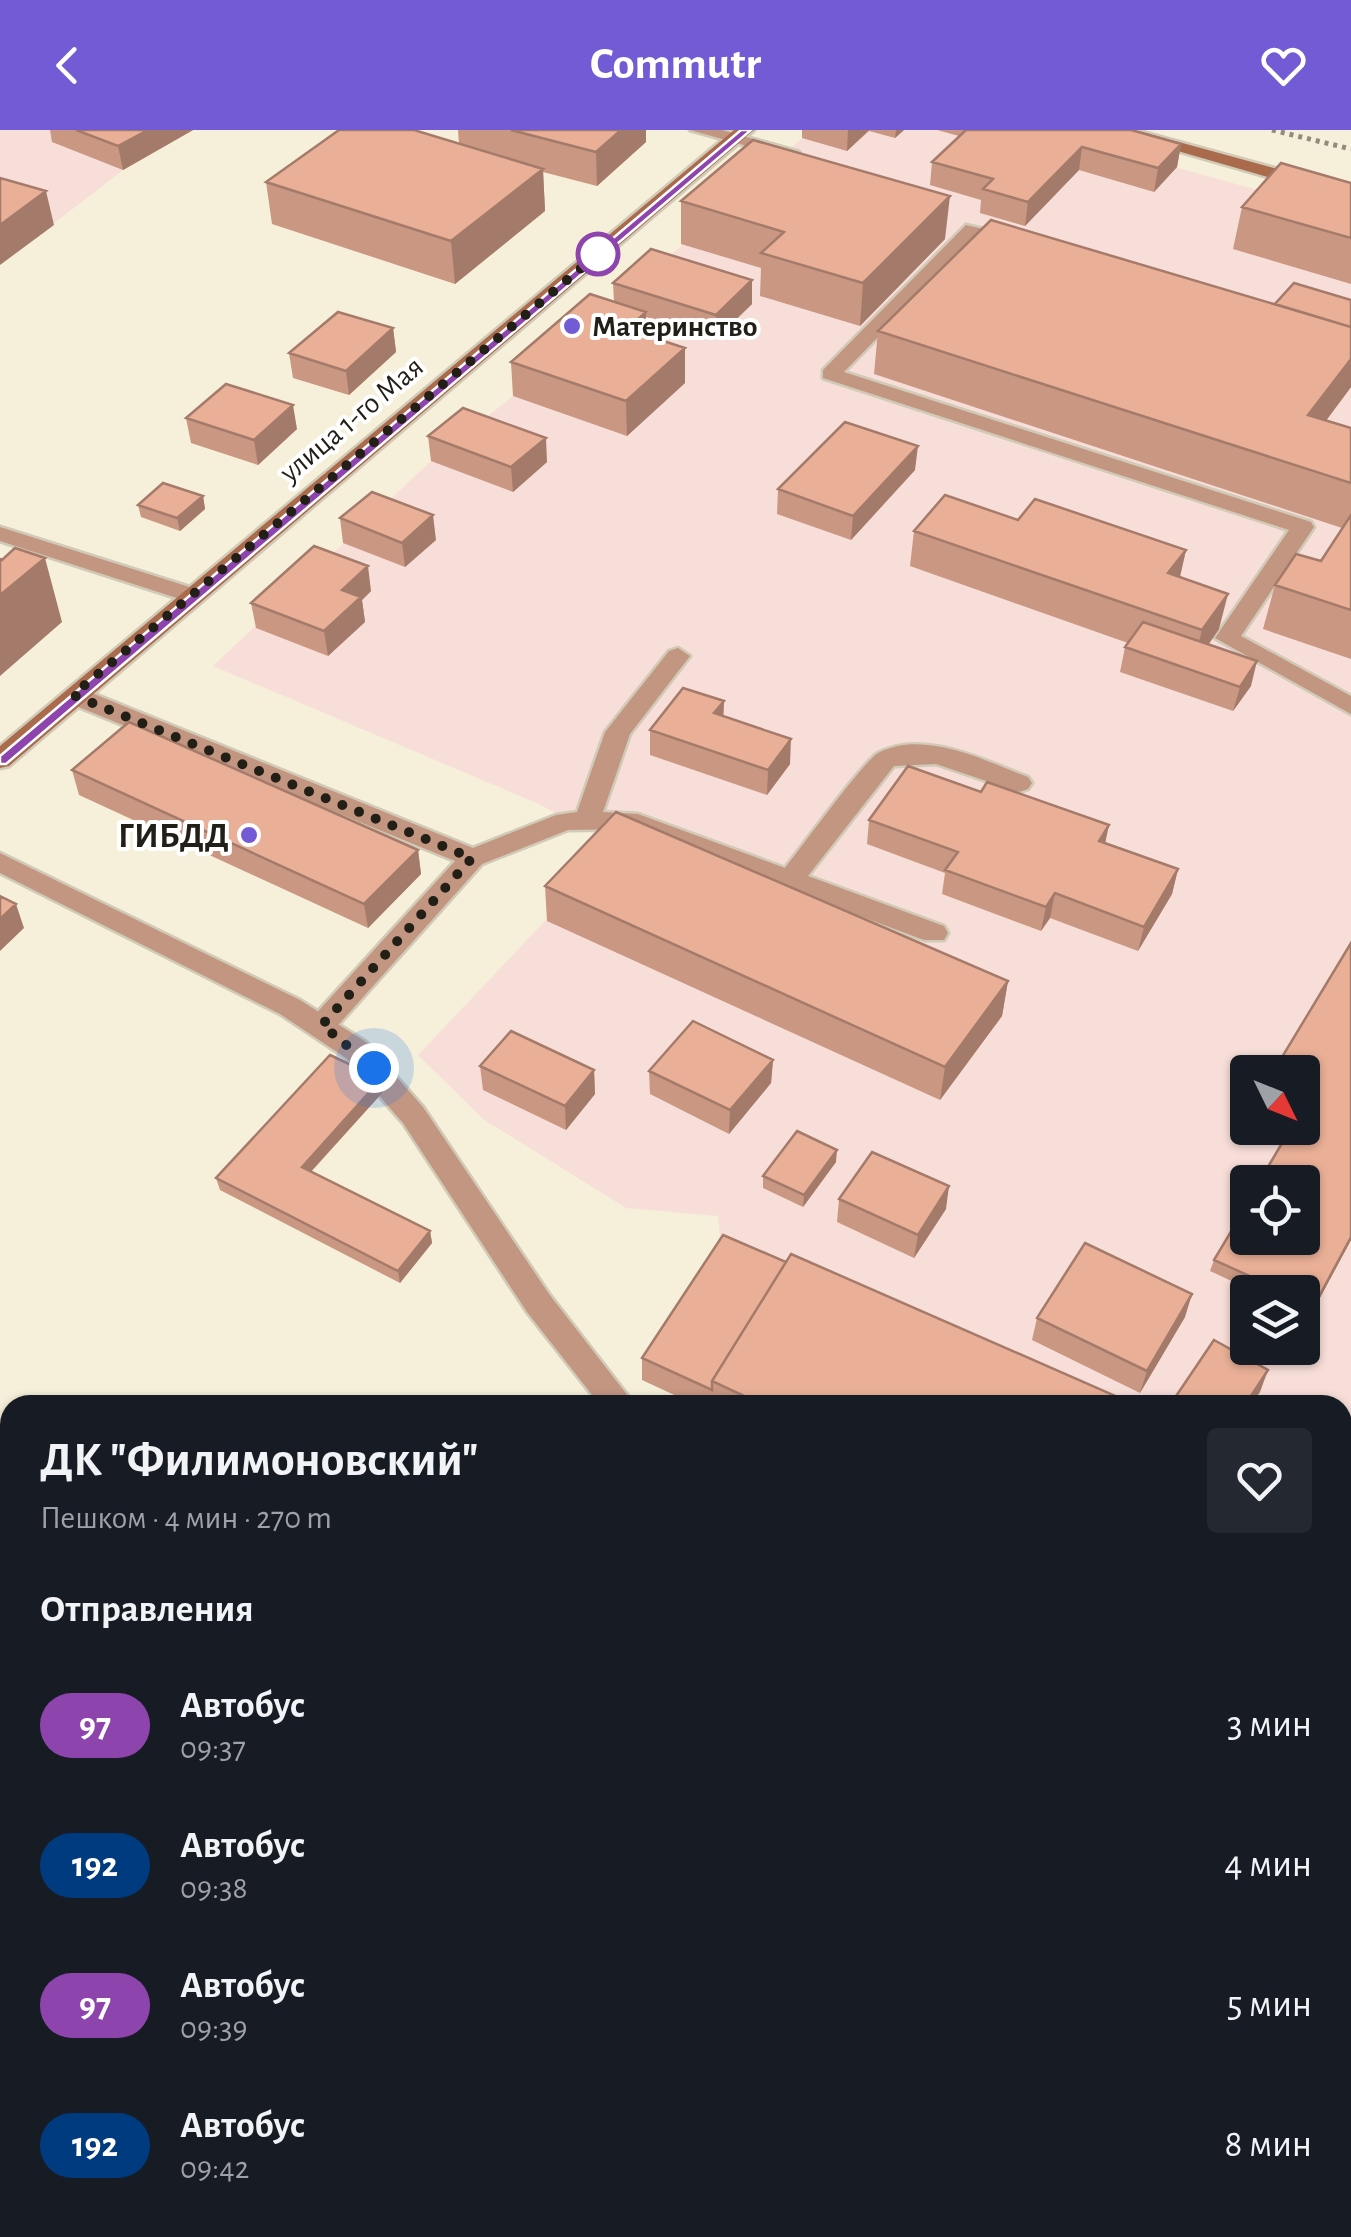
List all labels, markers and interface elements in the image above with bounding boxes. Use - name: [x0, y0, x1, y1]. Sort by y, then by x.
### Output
- icon: back: [40, 38, 95, 93]
- icon: heart: [1256, 38, 1311, 93]
- text: Commutr: [590, 42, 761, 87]
- unlabelled marker: [577, 233, 619, 275]
- place label: Материнство: [592, 312, 757, 342]
- marker: Материнство: [561, 315, 583, 337]
- street label: улица 1-го Мая: [274, 351, 429, 489]
- place label: ГИБДД: [118, 819, 229, 854]
- marker: ГИБДД: [238, 824, 260, 846]
- your location: [349, 1043, 399, 1093]
- north arrow: [1230, 1055, 1320, 1145]
- map controls: [1230, 1055, 1320, 1365]
- button: locate: [1230, 1165, 1320, 1255]
- button: layers: [1230, 1275, 1320, 1365]
- button: heart: [1207, 1428, 1312, 1533]
- text: ДК "Филимоновский": [40, 1437, 478, 1485]
- text: Пешком · 4 мин · 270 m: [40, 1502, 332, 1534]
- text: Отправления: [40, 1591, 254, 1629]
- text: Автобус: [180, 1687, 305, 1725]
- text: 3 мин: [1227, 1706, 1312, 1744]
- text: 97: [79, 1708, 111, 1743]
- text: 09:37: [180, 1732, 246, 1764]
- text: Автобус: [180, 1827, 305, 1865]
- text: 4 мин: [1224, 1846, 1312, 1884]
- text: 192: [72, 1848, 118, 1883]
- text: 09:38: [180, 1872, 248, 1904]
- text: Автобус: [180, 1967, 305, 2005]
- text: 5 мин: [1227, 1986, 1312, 2024]
- text: 97: [79, 1988, 111, 2023]
- text: 09:39: [180, 2012, 248, 2044]
- text: Автобус: [180, 2107, 305, 2145]
- text: 8 мин: [1225, 2126, 1312, 2164]
- text: 192: [72, 2128, 118, 2163]
- text: 09:42: [180, 2152, 249, 2184]

